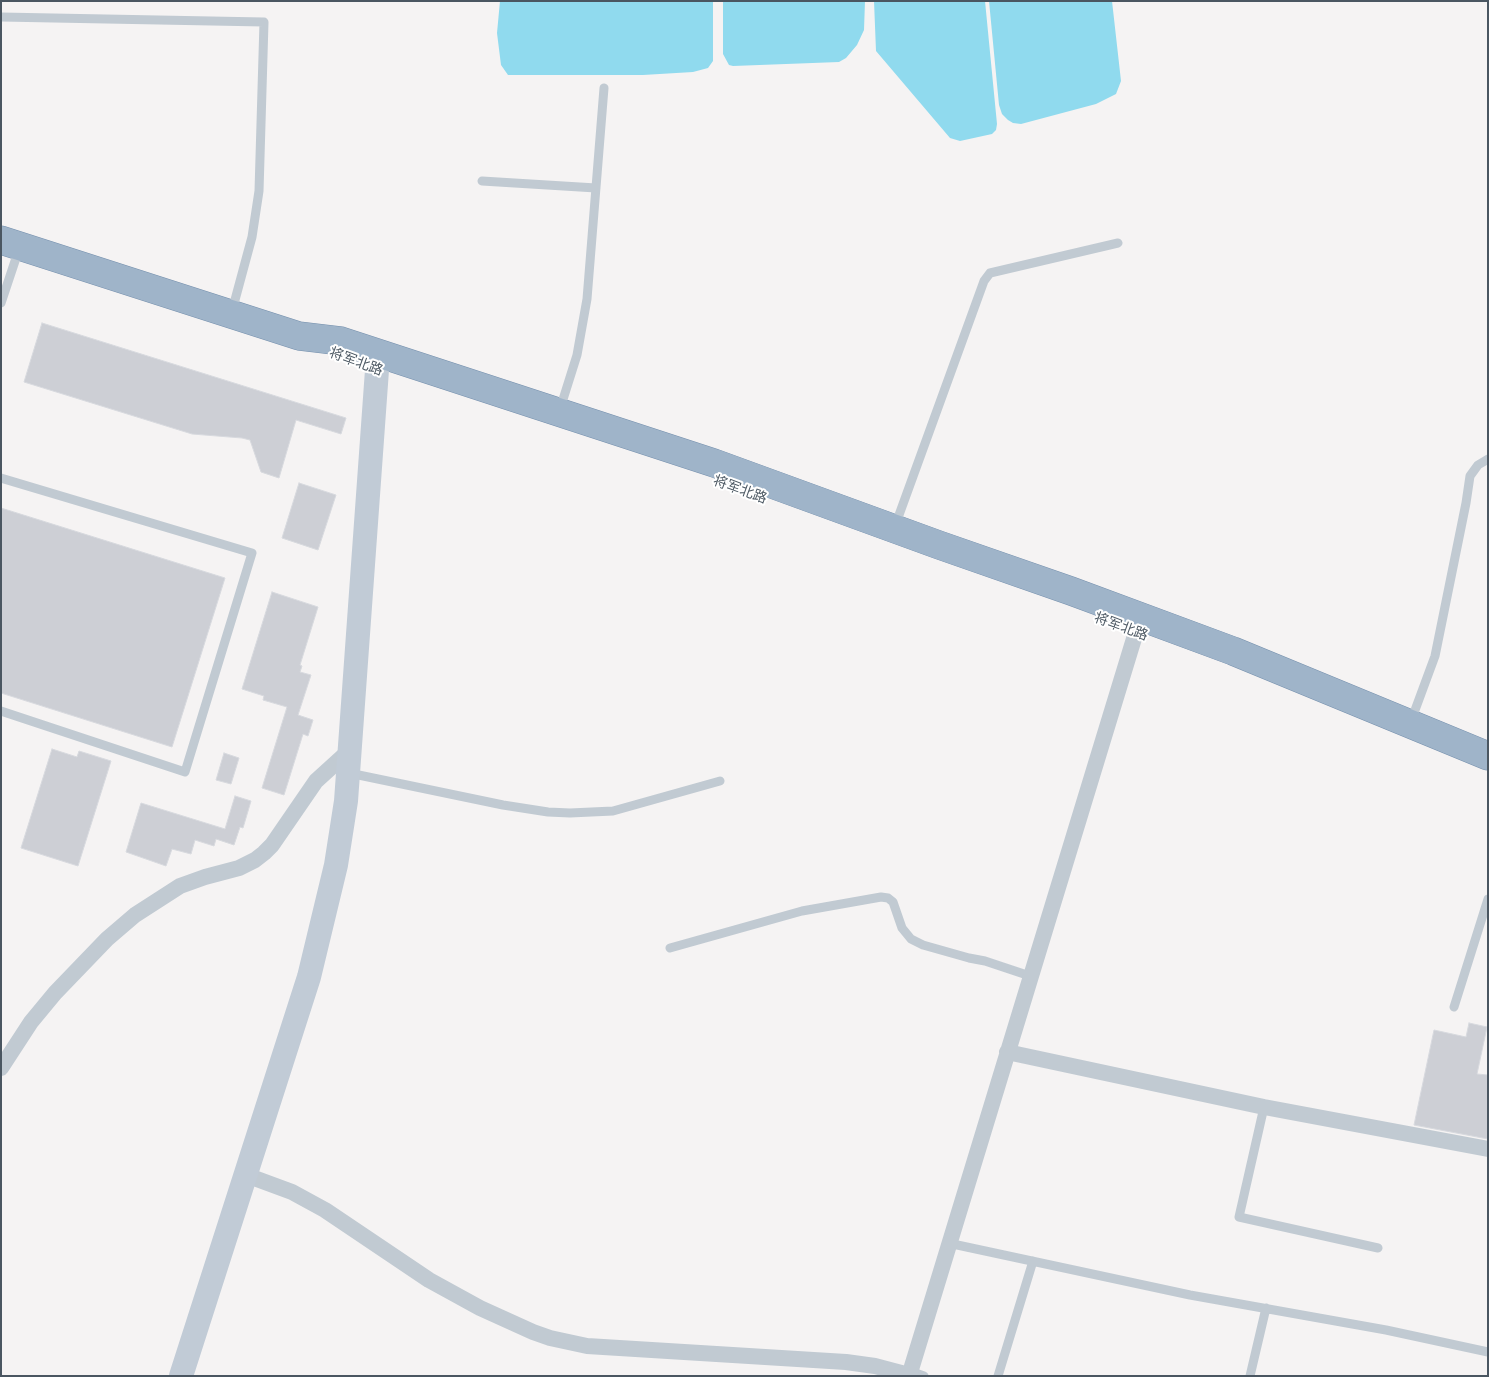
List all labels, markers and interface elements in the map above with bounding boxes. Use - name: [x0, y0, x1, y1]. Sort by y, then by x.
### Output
- street label: 将军北路: [327, 345, 385, 379]
- street label: 将军北路: [711, 473, 769, 507]
- street label: 将军北路: [1092, 610, 1150, 644]

